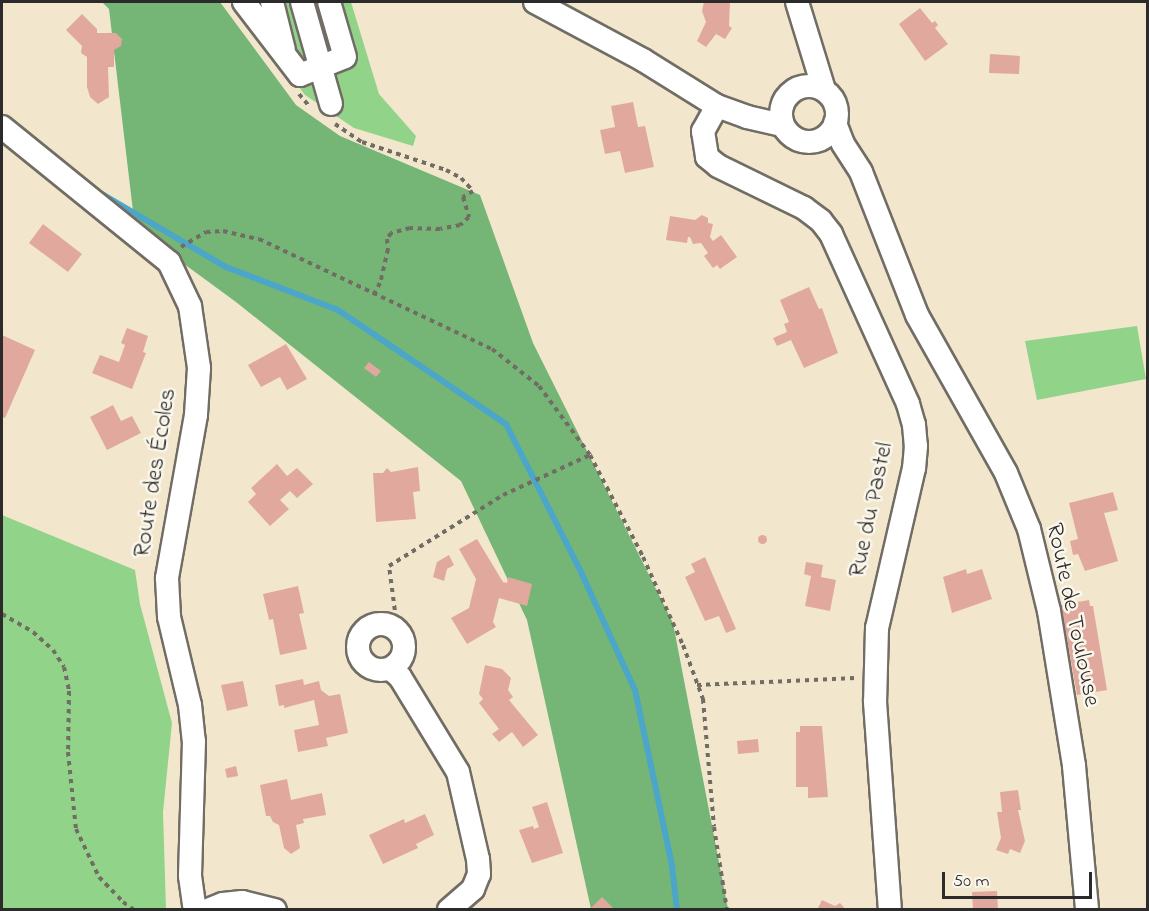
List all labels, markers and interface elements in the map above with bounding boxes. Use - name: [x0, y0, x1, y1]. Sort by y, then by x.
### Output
- street label: Route des Écoles: [128, 386, 184, 560]
- street label: Rue du Pastel: [844, 440, 900, 580]
- street label: Route de Toulouse: [1039, 521, 1105, 709]
- scale bar: [945, 860, 1095, 898]
- text: 50 m: [953, 869, 990, 895]

